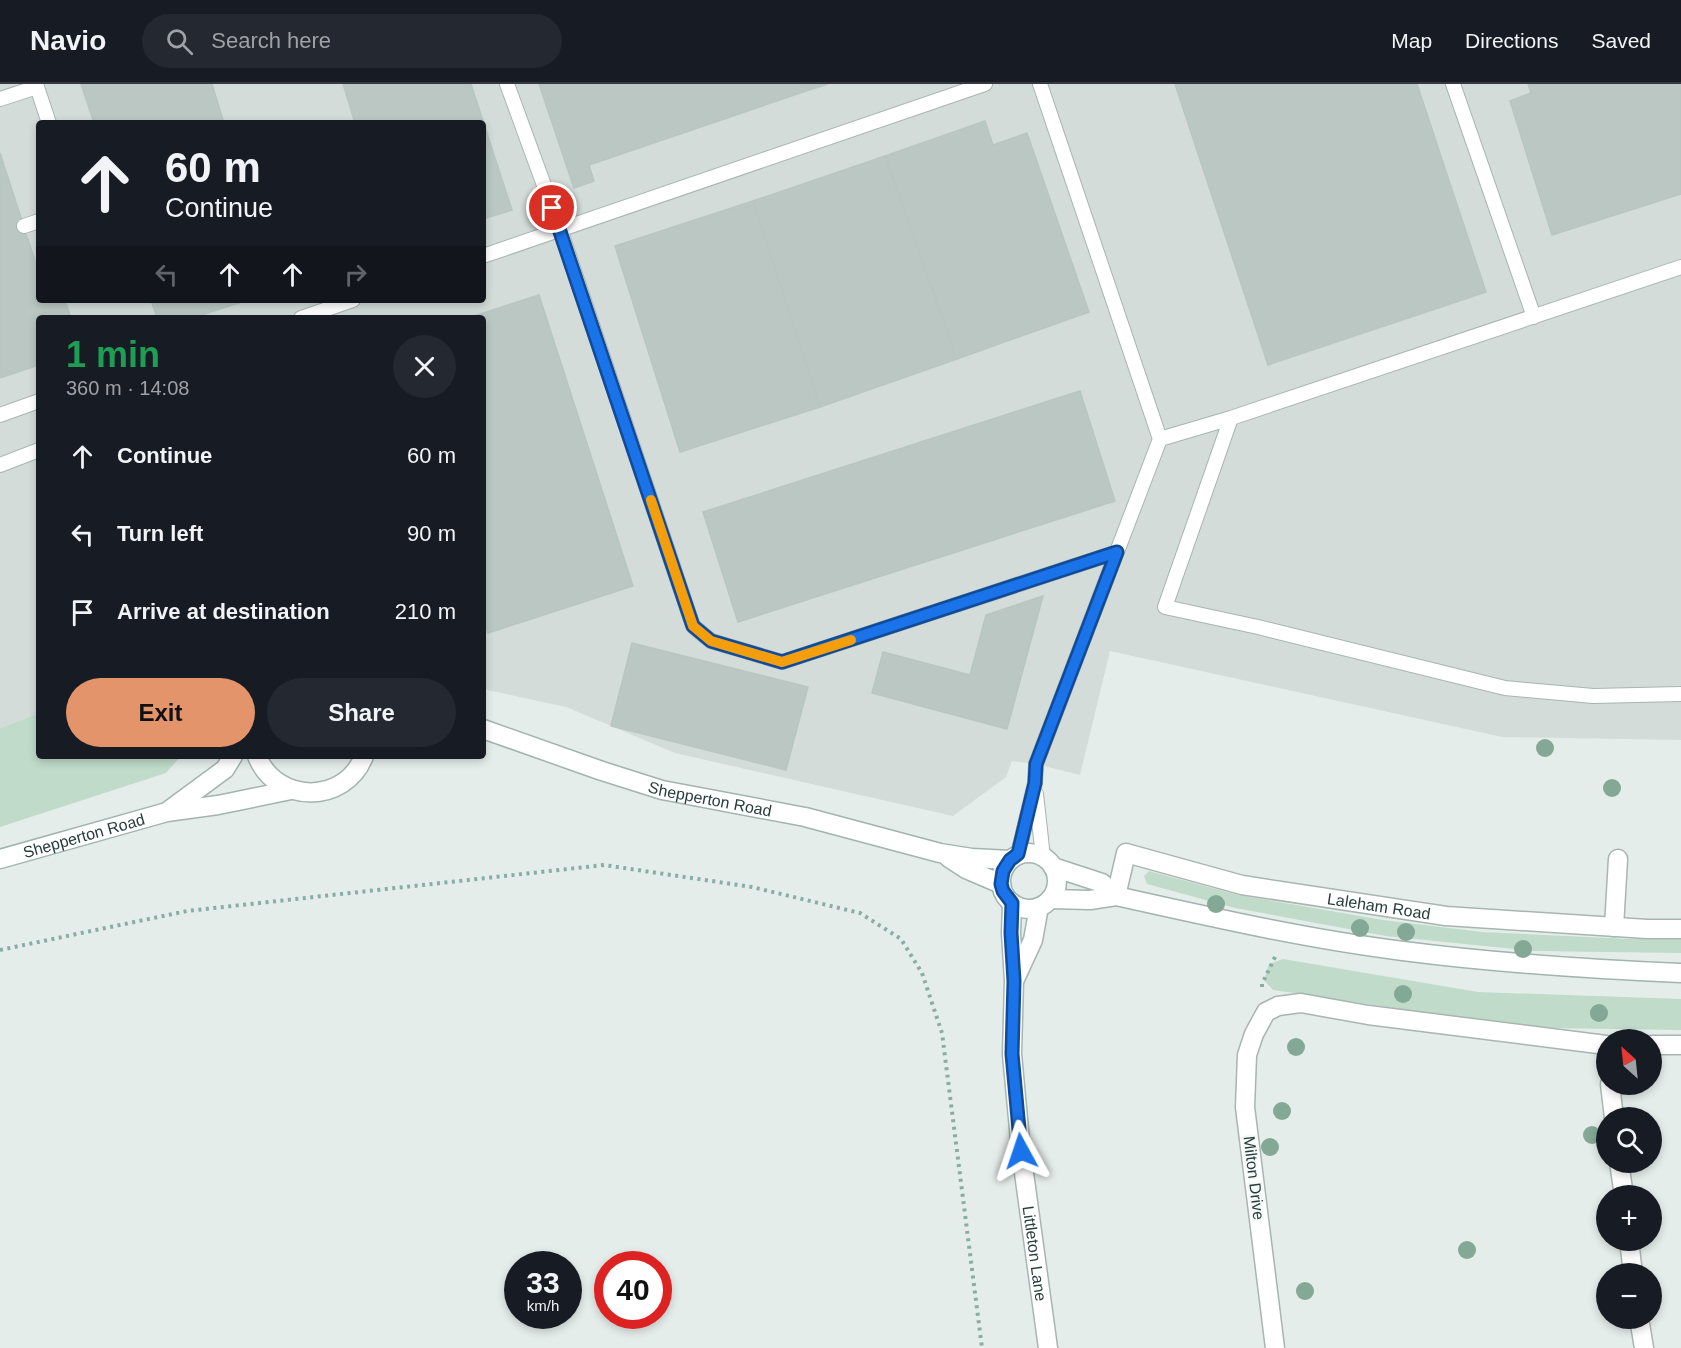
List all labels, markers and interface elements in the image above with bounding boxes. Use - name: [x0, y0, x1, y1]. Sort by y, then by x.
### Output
- search box: [142, 14, 562, 68]
- text: Navio: [30, 25, 106, 56]
- icon: search: [163, 25, 196, 58]
- text: Search here: [211, 28, 331, 53]
- text: Map: [1391, 29, 1432, 52]
- text: Directions: [1465, 29, 1558, 52]
- text: Saved: [1591, 29, 1651, 52]
- icon: ahead: [66, 144, 144, 222]
- text: 60 m: [165, 144, 261, 191]
- pin: [526, 182, 577, 233]
- icon: arrive: [535, 191, 568, 224]
- text: Continue: [165, 193, 273, 223]
- icon: left: [150, 258, 183, 291]
- icon: ahead: [213, 258, 246, 291]
- icon: ahead: [276, 258, 309, 291]
- icon: right: [339, 258, 372, 291]
- text: 1 min: [66, 334, 160, 375]
- button: close: [393, 335, 456, 398]
- text: 360 m · 14:08: [66, 377, 189, 399]
- icon: ahead: [66, 440, 99, 473]
- text: Continue: [117, 443, 212, 468]
- text: 60 m: [407, 443, 456, 468]
- icon: left: [66, 518, 99, 551]
- text: Turn left: [117, 521, 203, 546]
- text: 90 m: [407, 521, 456, 546]
- icon: arrive: [66, 596, 99, 629]
- text: Arrive at destination: [117, 599, 330, 624]
- text: 210 m: [395, 599, 456, 624]
- button: Exit: [66, 678, 255, 747]
- button: Share: [267, 678, 456, 747]
- street label: Shepperton Road: [646, 778, 773, 819]
- street label: Shepperton Road: [21, 810, 146, 861]
- street label: Laleham Road: [1326, 890, 1432, 922]
- north arrow: [1596, 1029, 1662, 1095]
- map controls: [1596, 1029, 1662, 1329]
- button: search: [1596, 1107, 1662, 1173]
- position arrow: [989, 1119, 1053, 1183]
- street label: Milton Drive: [1240, 1135, 1268, 1221]
- button: +: [1596, 1185, 1662, 1251]
- street label: Littleton Lane: [1020, 1205, 1050, 1302]
- speed limit sign: 40: [594, 1251, 672, 1329]
- button: −: [1596, 1263, 1662, 1329]
- text: 33: [526, 1266, 560, 1299]
- text: km/h: [527, 1297, 559, 1314]

